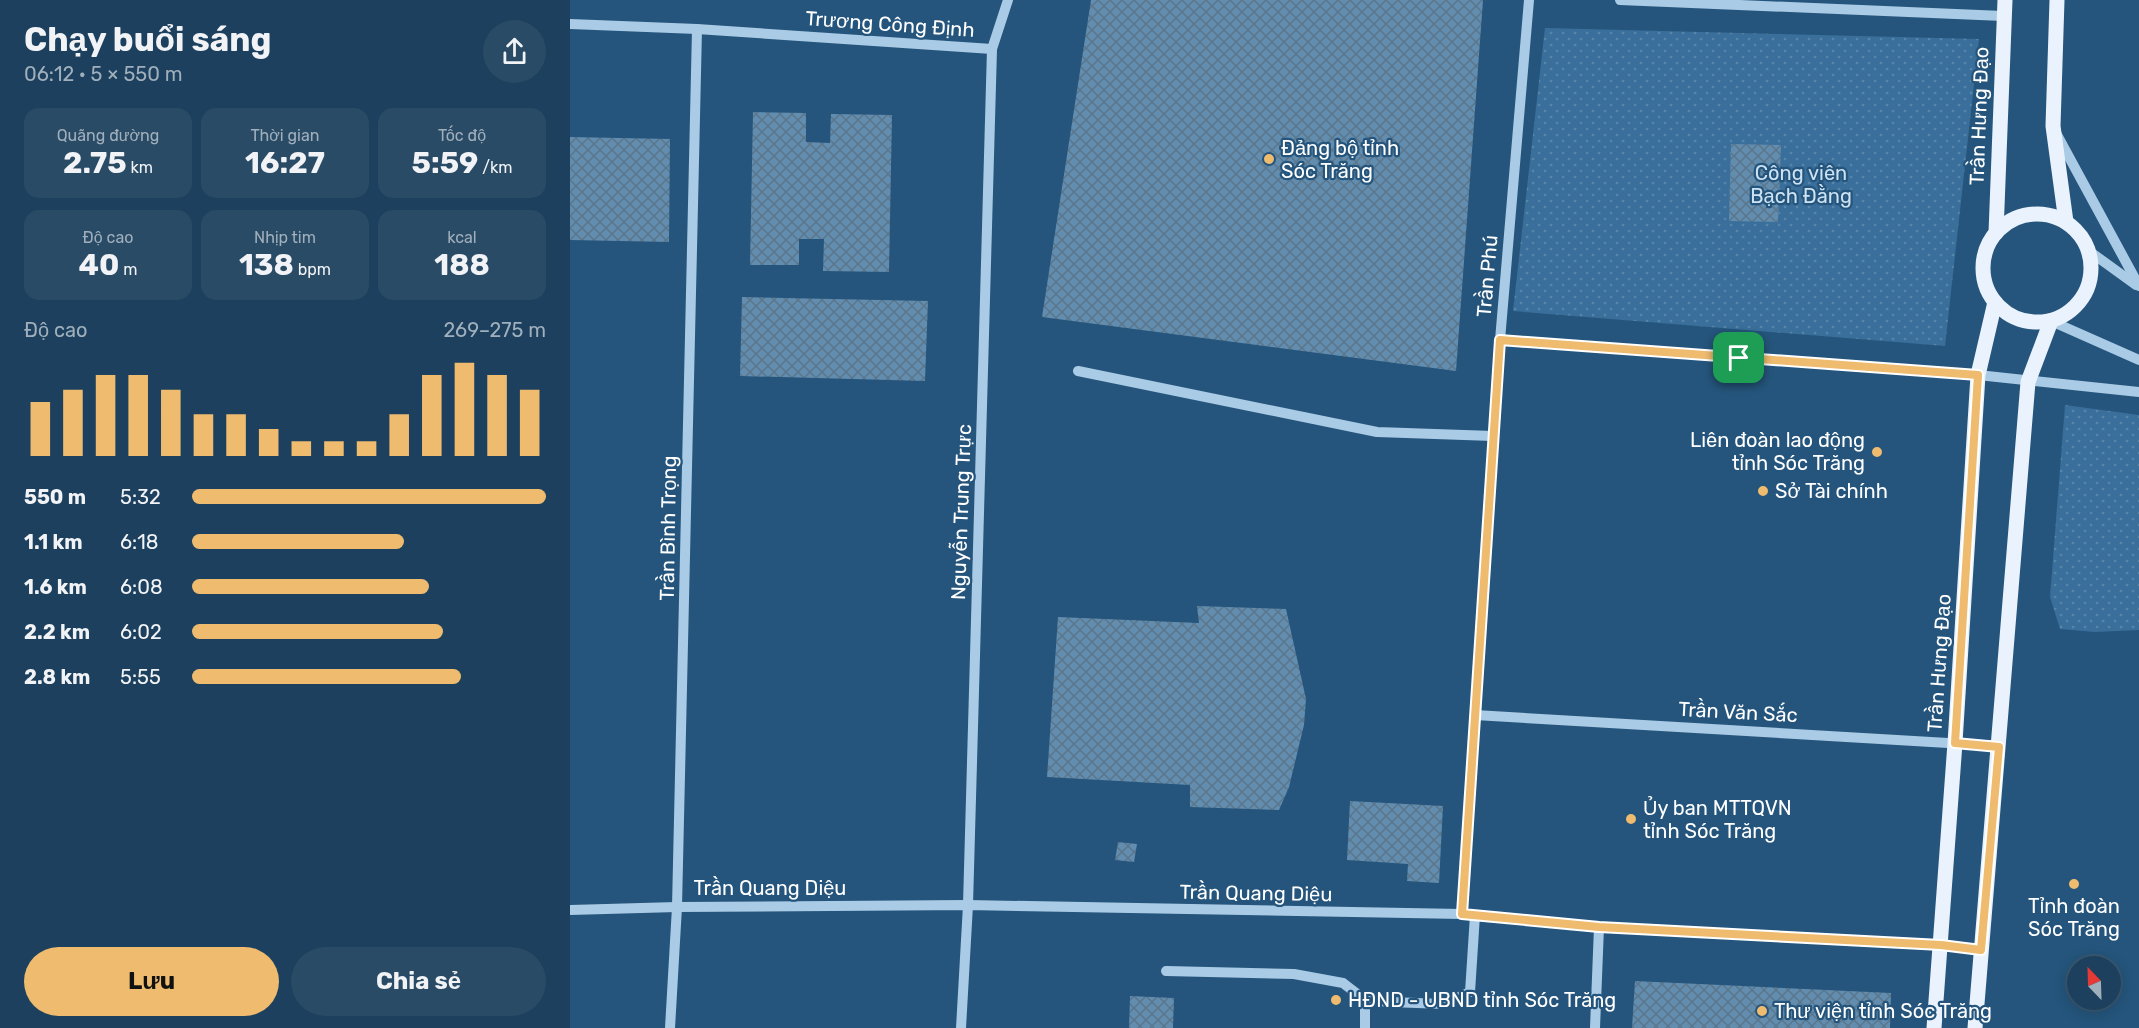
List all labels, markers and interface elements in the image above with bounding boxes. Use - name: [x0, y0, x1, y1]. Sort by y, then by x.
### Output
- street label: Trương Công Định: [805, 6, 975, 42]
- text: Chạy buổi sáng: [24, 20, 271, 59]
- button: share: [483, 20, 546, 83]
- street label: Trần Hưng Đạo: [1964, 46, 1993, 186]
- text: 06:12 · 5 × 550 m: [24, 62, 183, 86]
- text: Quãng đường: [57, 126, 159, 145]
- text: Thời gian: [251, 126, 319, 145]
- text: Tốc độ: [438, 126, 486, 145]
- place label: Đảng bộ tỉnh Sóc Trăng: [1281, 136, 1399, 183]
- text: 2.75: [63, 145, 127, 181]
- text: 16:27: [245, 145, 325, 181]
- text: 5:59: [412, 145, 478, 181]
- marker: Đảng bộ tỉnh Sóc Trăng: [1262, 152, 1276, 166]
- text: km: [127, 158, 153, 177]
- text: /km: [478, 158, 512, 177]
- park label: Công viên Bạch Đằng: [1750, 161, 1852, 208]
- text: Độ cao: [83, 228, 133, 247]
- text: Nhịp tim: [254, 228, 316, 247]
- text: kcal: [447, 228, 477, 247]
- street label: Trần Phú: [1471, 234, 1503, 318]
- text: 40: [78, 247, 119, 283]
- text: 138: [239, 247, 294, 283]
- text: 188: [434, 247, 490, 283]
- text: m: [119, 260, 138, 279]
- text: bpm: [294, 260, 331, 279]
- text: Độ cao: [24, 318, 88, 342]
- text: 269–275 m: [443, 318, 546, 342]
- pin: [1713, 332, 1764, 383]
- icon: arrive: [1722, 341, 1755, 374]
- street label: Nguyễn Trung Trực: [946, 423, 976, 601]
- place label: Liên đoàn lao động tỉnh Sóc Trăng: [1690, 428, 1865, 475]
- marker: Liên đoàn lao động tỉnh Sóc Trăng: [1870, 445, 1884, 459]
- street label: Trần Bình Trọng: [654, 455, 681, 601]
- place label: Sở Tài chính: [1775, 479, 1888, 503]
- marker: Sở Tài chính: [1756, 484, 1770, 498]
- text: 550 m: [24, 485, 86, 509]
- text: 5:32: [120, 485, 161, 509]
- text: 1.1 km: [24, 530, 83, 554]
- text: 6:18: [120, 530, 158, 554]
- text: 1.6 km: [24, 575, 87, 599]
- text: 6:08: [120, 575, 163, 599]
- street label: Trần Hưng Đạo: [1922, 593, 1956, 733]
- text: 2.2 km: [24, 620, 90, 644]
- text: 6:02: [120, 620, 162, 644]
- text: 2.8 km: [24, 665, 90, 689]
- text: 5:55: [120, 665, 161, 689]
- street label: Trần Văn Sắc: [1678, 697, 1798, 727]
- place label: Ủy ban MTTQVN tỉnh Sóc Trăng: [1643, 796, 1792, 843]
- marker: Ủy ban MTTQVN tỉnh Sóc Trăng: [1624, 812, 1638, 826]
- street label: Trần Quang Diệu: [694, 876, 846, 900]
- marker: Tỉnh đoàn Sóc Trăng: [2067, 877, 2081, 891]
- street label: Trần Quang Diệu: [1179, 879, 1333, 906]
- place label: Tỉnh đoàn Sóc Trăng: [2028, 894, 2120, 941]
- button: Lưu: [24, 947, 279, 1016]
- button: Chia sẻ: [291, 947, 546, 1016]
- north arrow: [2067, 956, 2121, 1010]
- map controls: [2067, 956, 2121, 1010]
- place label: HĐND - UBND tỉnh Sóc Trăng: [1348, 988, 1616, 1012]
- marker: HĐND - UBND tỉnh Sóc Trăng: [1329, 993, 1343, 1007]
- place label: Thư viện tỉnh Sóc Trăng: [1774, 999, 1992, 1023]
- marker: Thư viện tỉnh Sóc Trăng: [1755, 1004, 1769, 1018]

